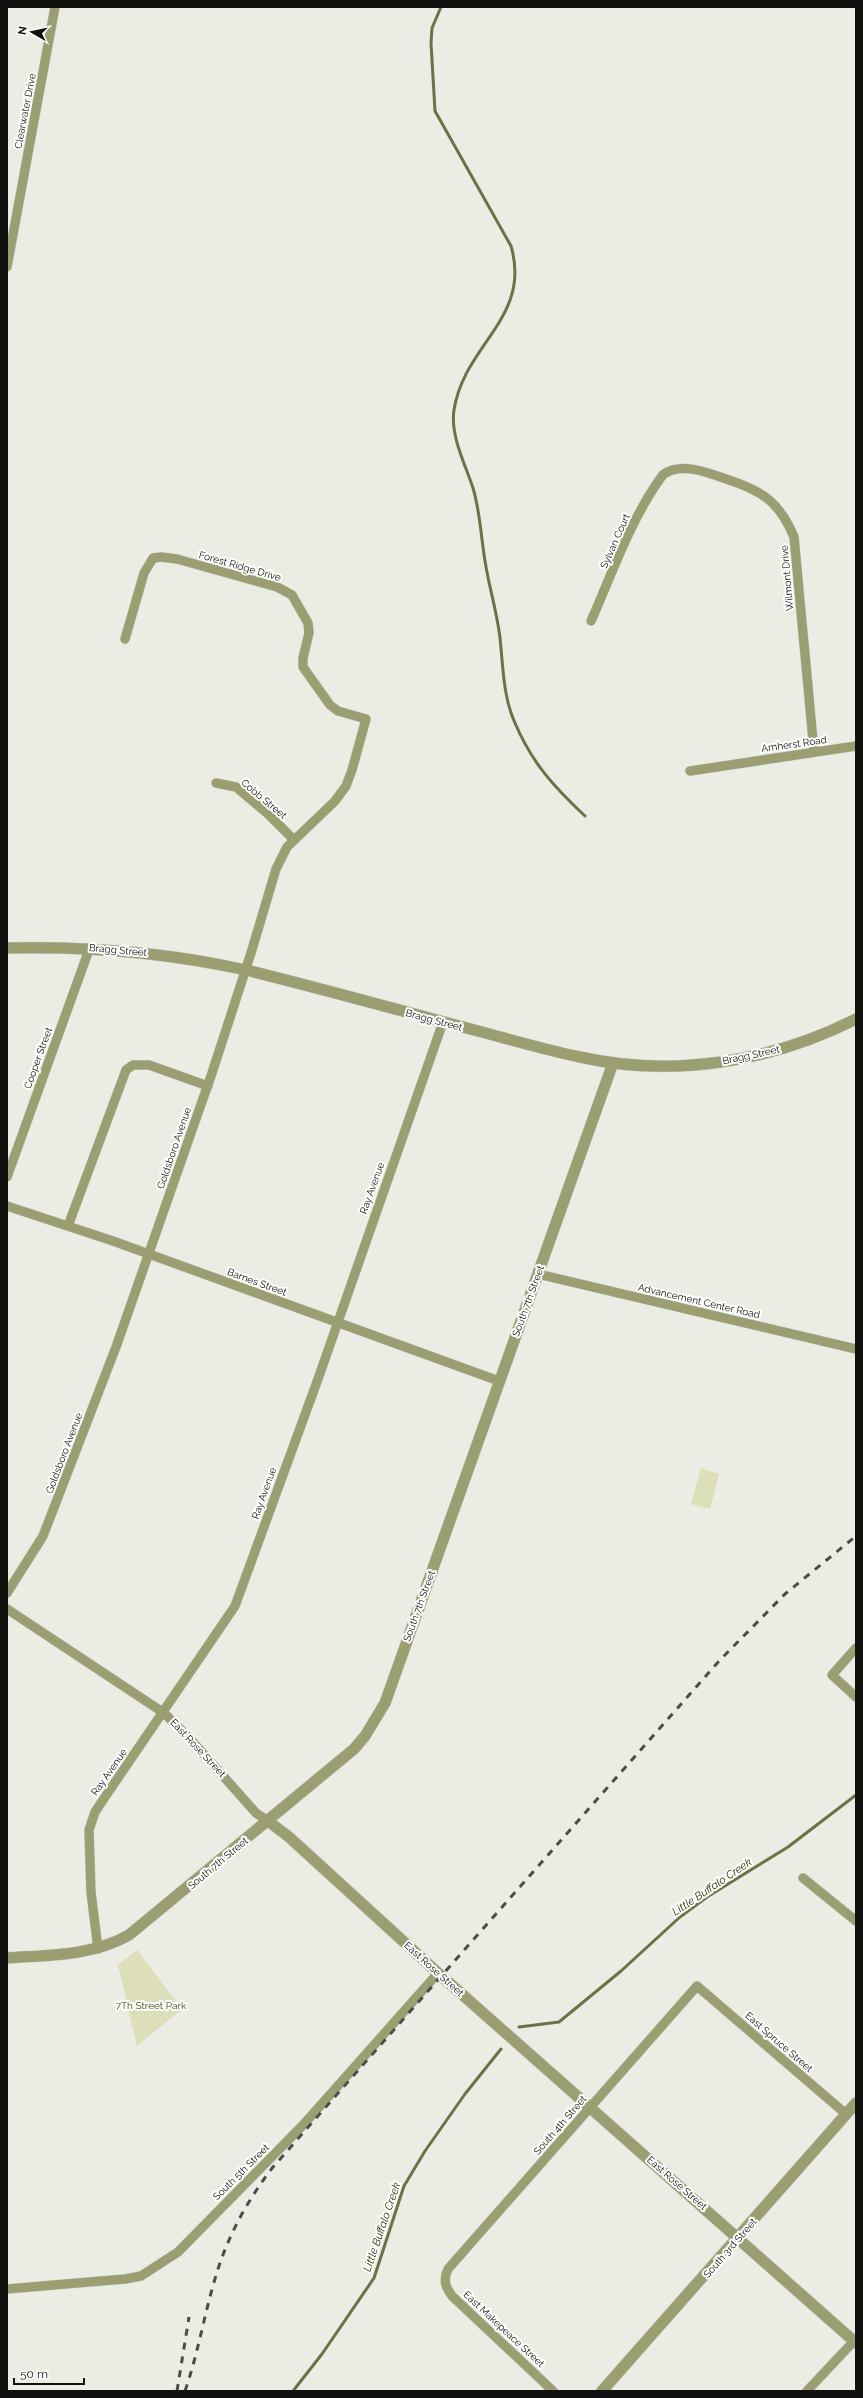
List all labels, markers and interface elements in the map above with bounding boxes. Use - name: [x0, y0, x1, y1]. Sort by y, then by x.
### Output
- north arrow: [12, 12, 52, 52]
- text: N: [16, 25, 30, 36]
- street label: Clearwater Drive: [12, 72, 38, 150]
- street label: Sylvan Court: [598, 511, 632, 570]
- street label: Wilmont Drive: [779, 545, 795, 611]
- street label: Forest Ridge Drive: [198, 549, 282, 583]
- street label: Amherst Road: [761, 734, 827, 754]
- street label: Cobb Street: [239, 777, 289, 821]
- street label: Bragg Street: [89, 942, 148, 958]
- street label: Bragg Street: [404, 1007, 464, 1033]
- street label: Cooper Street: [22, 1025, 54, 1090]
- street label: Bragg Street: [721, 1043, 781, 1066]
- street label: Goldsboro Avenue: [155, 1106, 193, 1190]
- street label: Ray Avenue: [358, 1161, 386, 1215]
- street label: South 7th Street: [510, 1264, 546, 1338]
- street label: Barnes Street: [226, 1266, 289, 1298]
- street label: Advancement Center Road: [637, 1282, 761, 1320]
- street label: Goldsboro Avenue: [44, 1411, 85, 1495]
- street label: Ray Avenue: [250, 1466, 278, 1520]
- street label: South 7th Street: [401, 1569, 437, 1643]
- street label: East Rose Street: [168, 1717, 228, 1780]
- street label: Ray Avenue: [89, 1747, 129, 1797]
- street label: South 7th Street: [186, 1834, 251, 1891]
- water label: Little Buffalo Creek: [670, 1855, 754, 1918]
- street label: East Rose Street: [402, 1940, 466, 1999]
- park label: 7Th Street Park: [116, 2000, 187, 2011]
- street label: East Spruce Street: [743, 2010, 815, 2075]
- street label: South 4th Street: [531, 2093, 589, 2157]
- street label: South 5th Street: [211, 2141, 272, 2202]
- street label: East Rose Street: [645, 2154, 710, 2212]
- water label: Little Buffalo Creek: [361, 2181, 403, 2273]
- street label: South 3rd Street: [701, 2216, 759, 2280]
- street label: East Makepeace Street: [461, 2289, 547, 2370]
- scale bar: [14, 2360, 84, 2386]
- text: 50 m: [20, 2367, 48, 2381]

